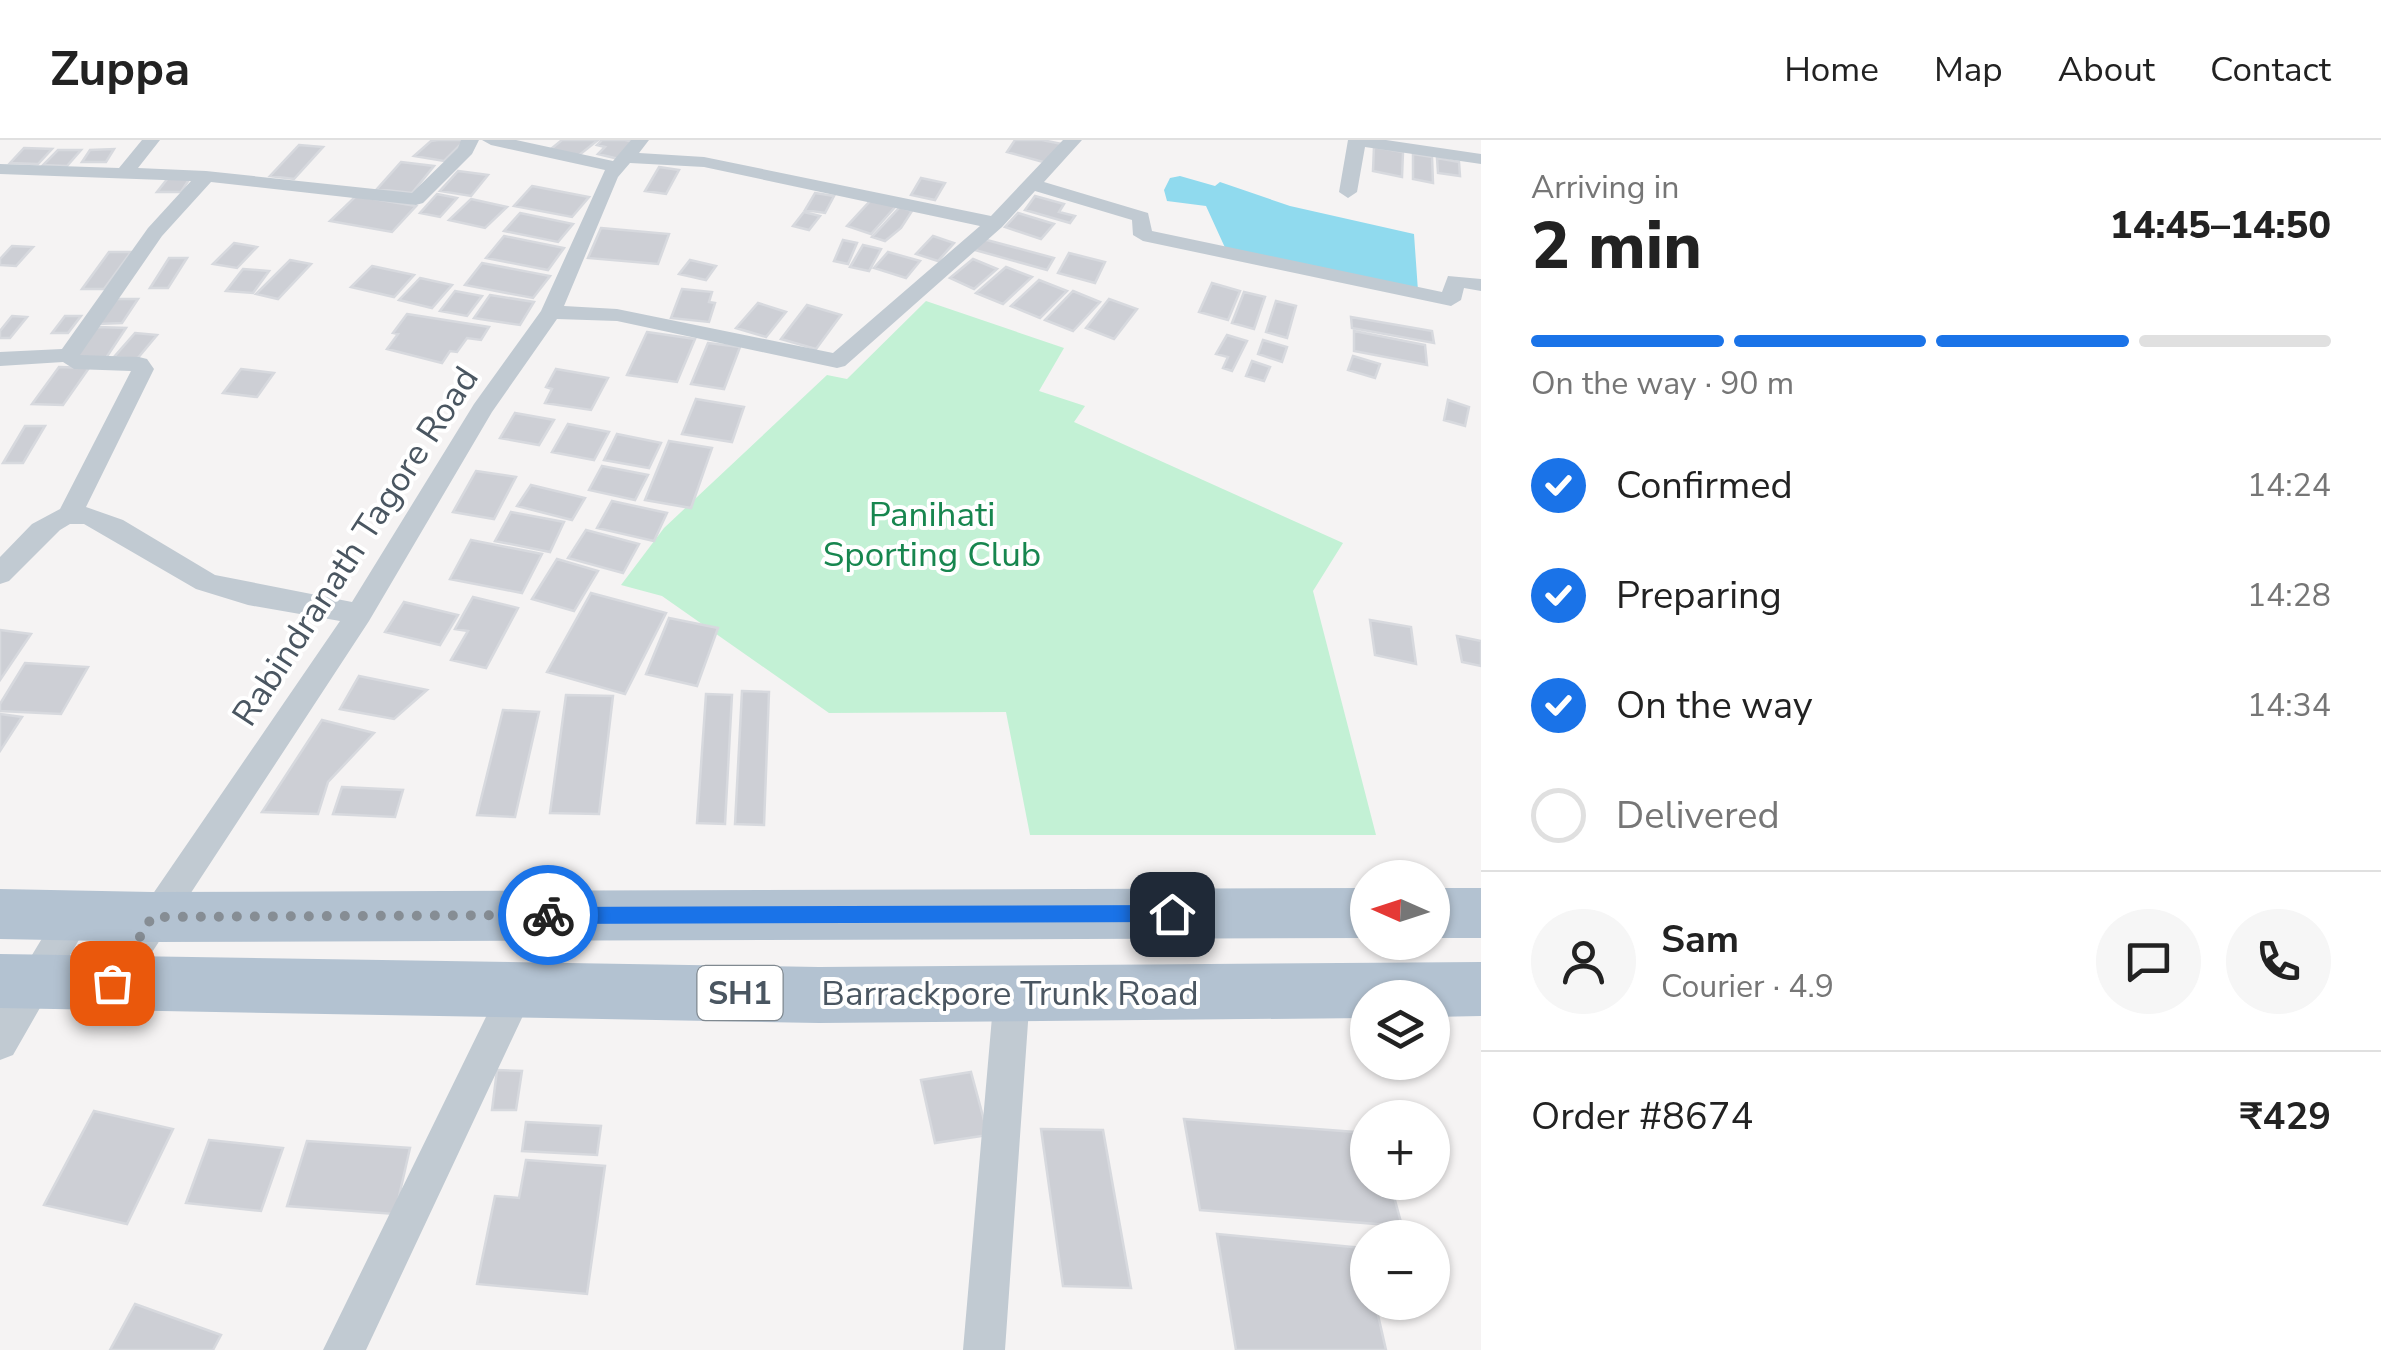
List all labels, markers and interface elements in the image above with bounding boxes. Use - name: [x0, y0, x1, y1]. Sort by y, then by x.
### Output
- text: Zuppa: [50, 36, 190, 102]
- text: Home: [1784, 46, 1879, 93]
- text: Map: [1934, 46, 2003, 93]
- text: About: [2058, 46, 2155, 93]
- text: Contact: [2210, 46, 2331, 93]
- text: Arriving in: [1531, 166, 1679, 209]
- text: 14:45–14:50: [2110, 200, 2331, 251]
- text: 2 min: [1531, 202, 1702, 291]
- street label: Rabindranath Tagore Road: [221, 358, 489, 735]
- text: On the way · 90 m: [1531, 362, 1794, 405]
- icon: check: [1531, 458, 1586, 513]
- text: Confirmed: [1616, 460, 1793, 511]
- text: 14:24: [2247, 464, 2331, 507]
- park label: Panihati Sporting Club: [823, 491, 1041, 578]
- icon: check: [1531, 568, 1586, 623]
- text: Preparing: [1616, 570, 1782, 621]
- text: 14:28: [2247, 574, 2331, 617]
- icon: check: [1531, 678, 1586, 733]
- text: On the way: [1616, 680, 1812, 731]
- text: 14:34: [2247, 684, 2331, 727]
- text: Delivered: [1616, 790, 1780, 841]
- north arrow: [1350, 860, 1450, 960]
- map controls: [1350, 860, 1450, 1320]
- courier: [498, 865, 598, 965]
- pin: [1130, 872, 1215, 957]
- icon: home: [1145, 887, 1200, 942]
- icon: bike: [521, 888, 576, 943]
- button: person: [1531, 909, 1636, 1014]
- button: chat: [2096, 909, 2201, 1014]
- button: phone: [2226, 909, 2331, 1014]
- text: Sam: [1661, 914, 1739, 965]
- pin: [70, 941, 155, 1026]
- icon: bag: [85, 956, 140, 1011]
- text: Courier · 4.9: [1661, 965, 1834, 1008]
- road number: SH1: [698, 966, 782, 1020]
- street label: Barrackpore Trunk Road: [821, 970, 1199, 1017]
- button: layers: [1350, 980, 1450, 1080]
- text: Order #8674: [1531, 1091, 1753, 1142]
- text: ₹429: [2240, 1091, 2331, 1142]
- button: +: [1350, 1100, 1450, 1200]
- button: −: [1350, 1220, 1450, 1320]

